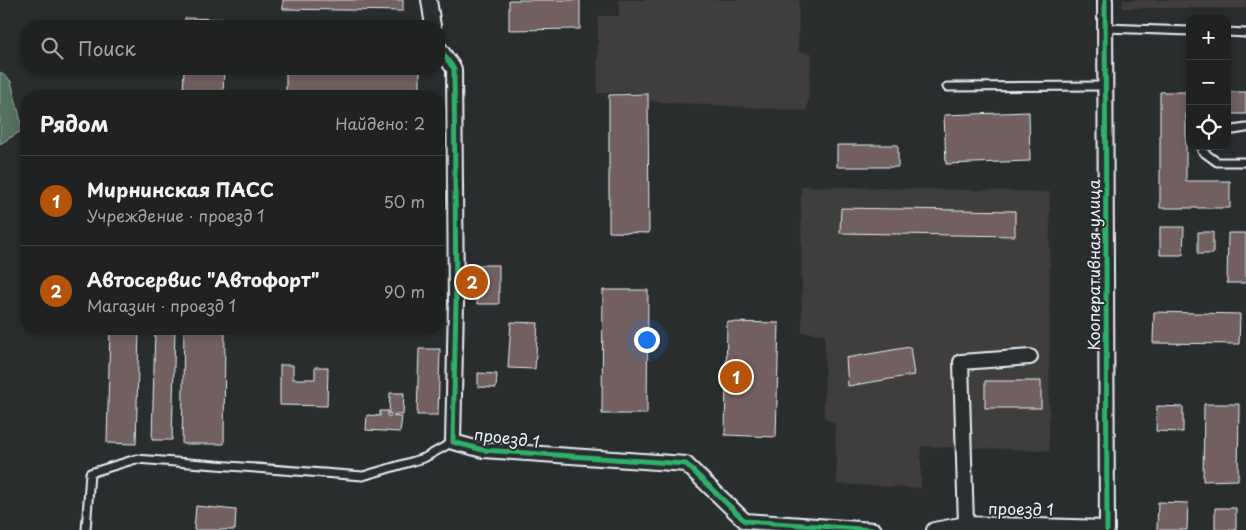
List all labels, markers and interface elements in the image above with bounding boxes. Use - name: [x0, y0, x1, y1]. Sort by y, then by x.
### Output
- map controls: [1186, 15, 1231, 150]
- button: +: [1186, 15, 1231, 60]
- search box: [20, 20, 445, 75]
- icon: search: [38, 34, 66, 62]
- text: Поиск: [78, 34, 136, 62]
- button: −: [1186, 60, 1231, 105]
- button: locate: [1186, 105, 1231, 150]
- text: Рядом: [40, 107, 108, 139]
- text: Найдено: 2: [335, 111, 425, 135]
- text: Мирнинская ПАСС: [87, 175, 274, 203]
- street label: Кооперативная улица: [1081, 179, 1105, 351]
- text: 1: [52, 189, 60, 213]
- text: 50 m: [384, 189, 425, 213]
- text: Учреждение · проезд 1: [87, 203, 264, 227]
- pin: 2: [456, 263, 488, 301]
- text: Автосервис "Автофорт": [87, 265, 320, 293]
- text: 2: [50, 279, 62, 303]
- text: 90 m: [384, 279, 425, 303]
- text: Магазин · проезд 1: [87, 293, 236, 317]
- your location: [634, 327, 660, 353]
- pin: 1: [720, 358, 752, 396]
- street label: проезд 1: [473, 421, 541, 453]
- street label: проезд 1: [988, 495, 1054, 521]

